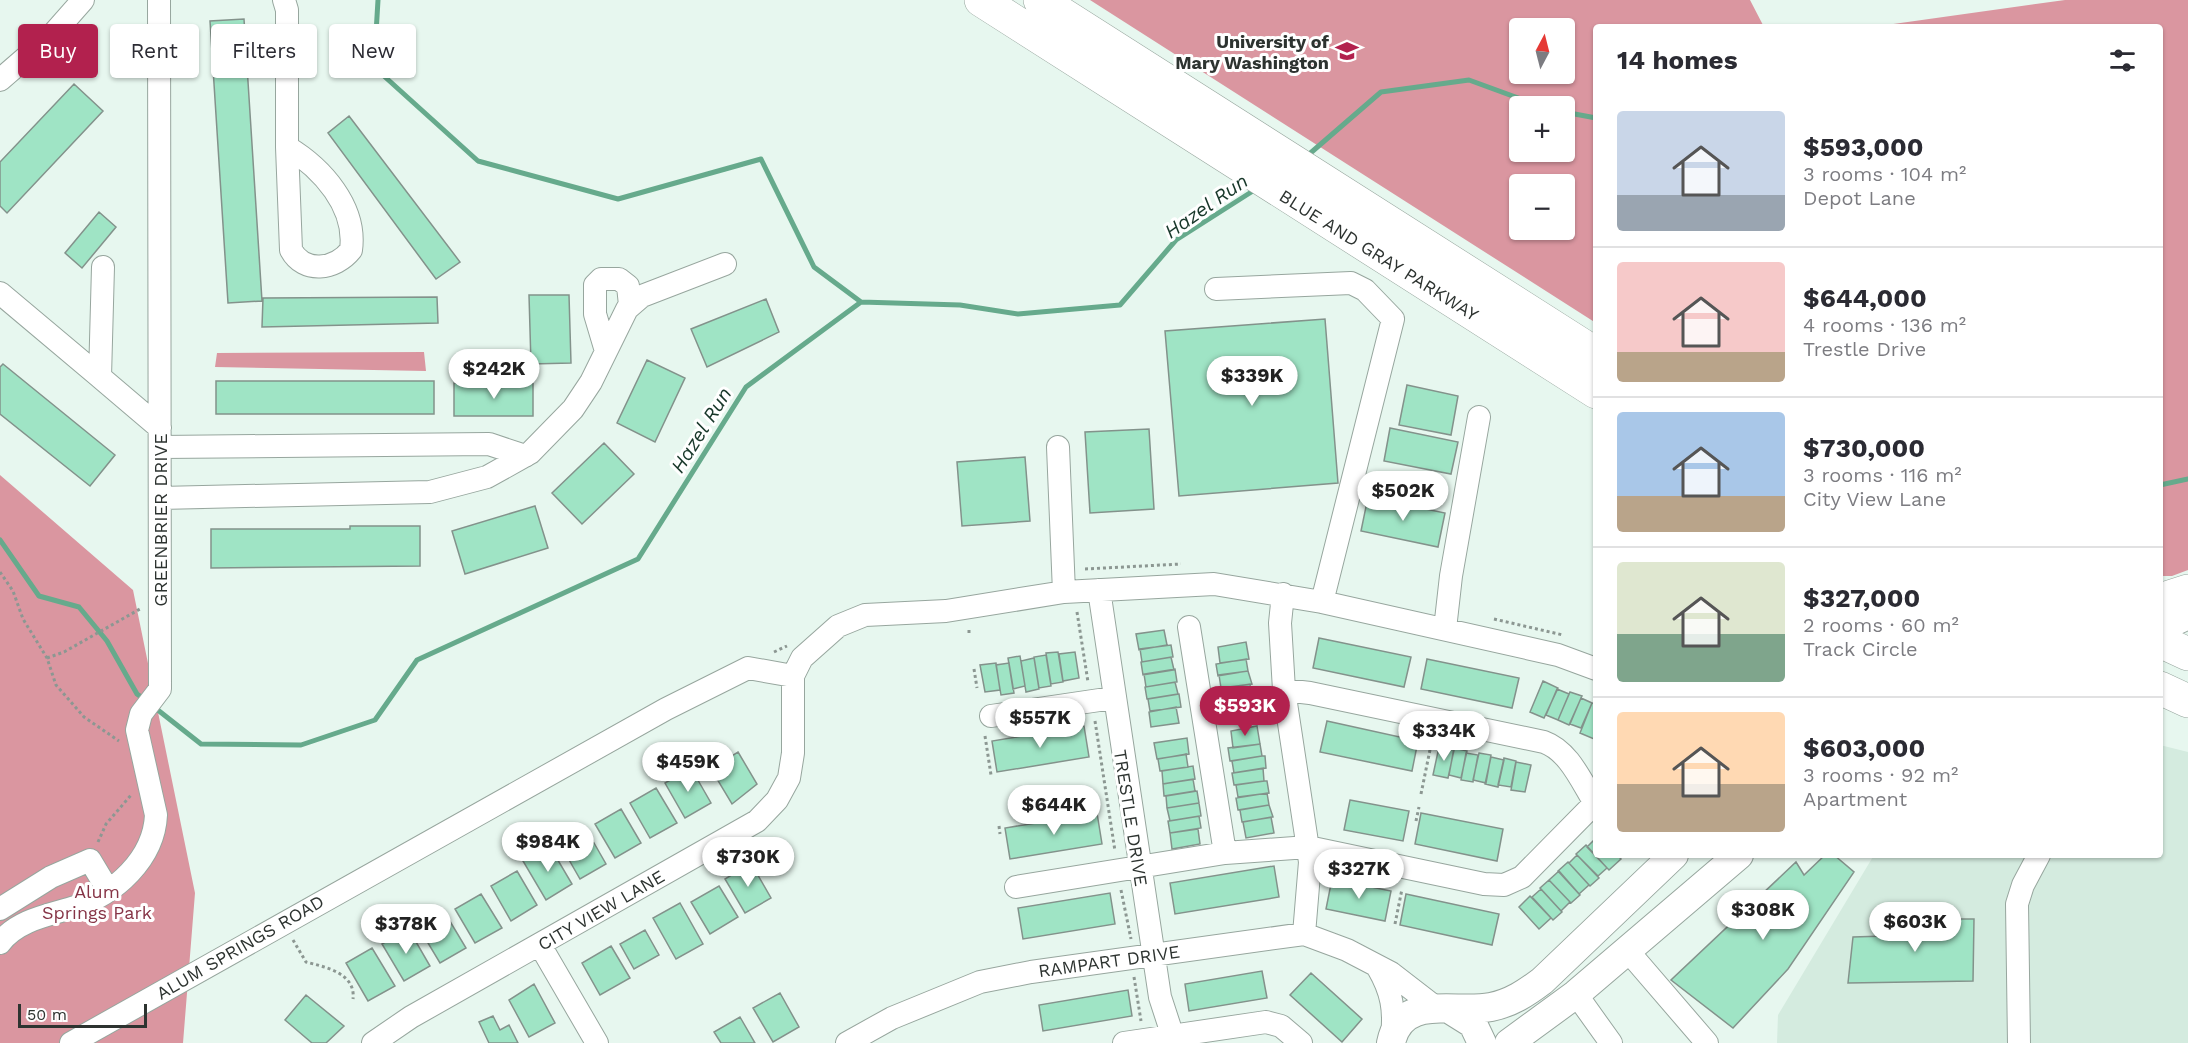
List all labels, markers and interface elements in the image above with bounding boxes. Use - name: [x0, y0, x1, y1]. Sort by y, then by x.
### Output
- north arrow: [1509, 18, 1575, 84]
- map controls: [1509, 18, 1575, 240]
- chip: Buy: [18, 24, 98, 78]
- chip: Rent: [110, 24, 199, 78]
- chip: Filters: [211, 24, 317, 78]
- chip: New: [329, 24, 416, 78]
- place label: University of Mary Washington: [1175, 31, 1330, 73]
- school or university icon: University of Mary Washington: [1334, 38, 1360, 64]
- icon: filters: [2106, 44, 2139, 77]
- text: 14 homes: [1617, 45, 1738, 75]
- button: +: [1509, 96, 1575, 162]
- text: $593,000: [1803, 132, 1924, 162]
- icon: home: [1665, 135, 1737, 207]
- text: 3 rooms · 104 m²: [1803, 162, 1966, 186]
- water label: Hazel Run: [1160, 169, 1252, 243]
- button: −: [1509, 174, 1575, 240]
- street label: BLUE AND GRAY PARKWAY: [1276, 185, 1483, 325]
- text: Depot Lane: [1803, 186, 1916, 210]
- text: $644,000: [1803, 283, 1927, 313]
- icon: home: [1665, 286, 1737, 358]
- text: 4 rooms · 136 m²: [1803, 313, 1966, 337]
- text: Trestle Drive: [1803, 337, 1926, 361]
- pin: $242K: [452, 349, 536, 400]
- text: $242K: [463, 356, 525, 380]
- pin: $339K: [1210, 356, 1294, 407]
- text: $339K: [1221, 363, 1283, 387]
- water label: Hazel Run: [665, 383, 737, 477]
- street label: GREENBRIER DRIVE: [150, 433, 171, 607]
- text: $730,000: [1803, 433, 1925, 463]
- icon: home: [1665, 436, 1737, 508]
- text: 3 rooms · 116 m²: [1803, 463, 1962, 487]
- pin: $502K: [1361, 471, 1445, 522]
- text: $502K: [1371, 478, 1435, 502]
- text: City View Lane: [1803, 487, 1946, 511]
- text: $327,000: [1803, 583, 1920, 613]
- icon: home: [1665, 586, 1737, 658]
- text: 2 rooms · 60 m²: [1803, 613, 1959, 637]
- text: Track Circle: [1803, 637, 1918, 661]
- pin: $593K: [1203, 686, 1287, 737]
- text: $593K: [1214, 693, 1276, 717]
- pin: $557K: [998, 698, 1082, 749]
- text: $557K: [1009, 705, 1071, 729]
- pin: $334K: [1402, 711, 1486, 762]
- text: $334K: [1412, 718, 1476, 742]
- text: $603,000: [1803, 733, 1925, 763]
- icon: home: [1665, 736, 1737, 808]
- pin: $459K: [646, 742, 730, 793]
- street label: TRESTLE DRIVE: [1110, 748, 1152, 888]
- text: $459K: [656, 749, 720, 773]
- text: 3 rooms · 92 m²: [1803, 763, 1958, 787]
- pin: $644K: [1012, 785, 1096, 836]
- text: Apartment: [1803, 787, 1907, 811]
- text: $644K: [1022, 792, 1086, 816]
- pin: $984K: [506, 822, 590, 873]
- text: $984K: [516, 829, 580, 853]
- pin: $730K: [706, 837, 790, 888]
- text: $730K: [716, 844, 780, 868]
- pin: $327K: [1317, 849, 1401, 900]
- text: $327K: [1328, 856, 1390, 880]
- street label: CITY VIEW LANE: [534, 865, 668, 955]
- park label: Alum Springs Park: [42, 881, 152, 923]
- street label: ALUM SPRINGS ROAD: [152, 890, 328, 1004]
- pin: $308K: [1721, 890, 1805, 941]
- text: $308K: [1731, 897, 1795, 921]
- pin: $603K: [1873, 902, 1957, 953]
- pin: $378K: [364, 904, 448, 955]
- text: $603K: [1883, 909, 1947, 933]
- text: $378K: [375, 911, 437, 935]
- street label: RAMPART DRIVE: [1037, 941, 1181, 981]
- scale bar: [18, 1001, 147, 1028]
- text: 50 m: [27, 1005, 67, 1024]

